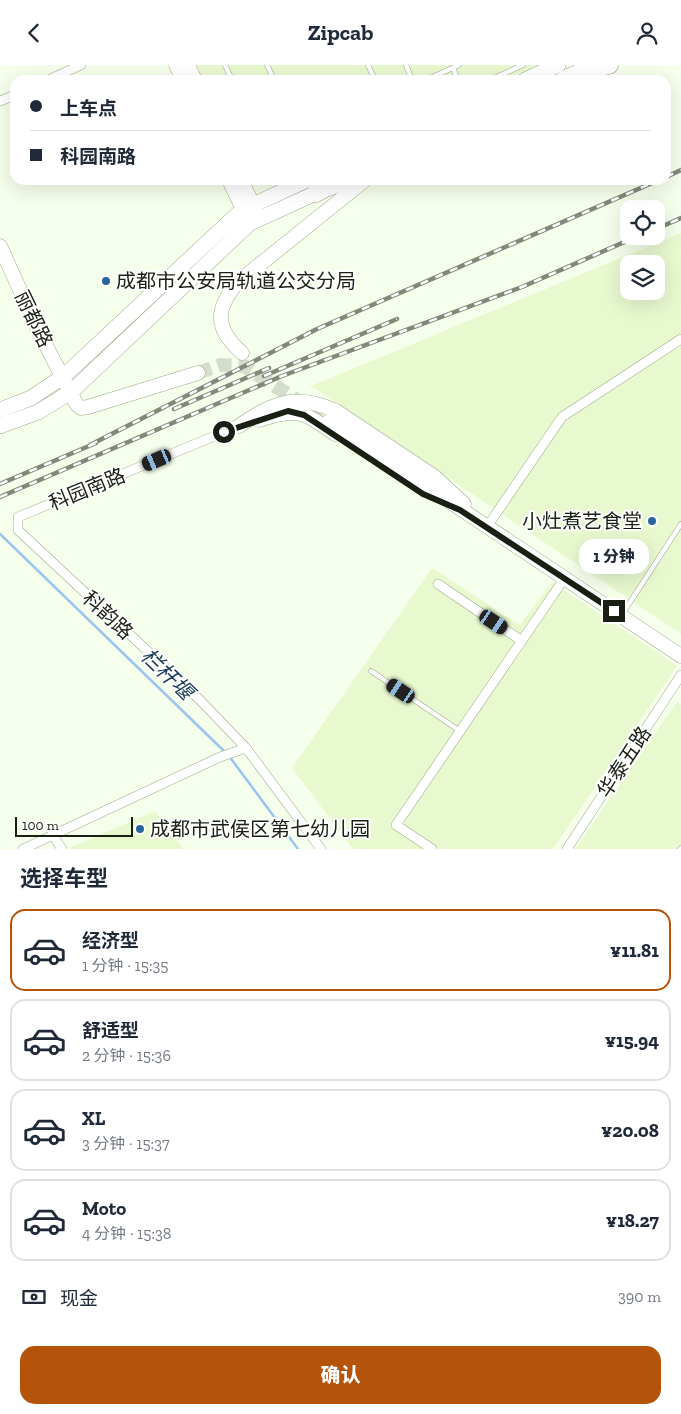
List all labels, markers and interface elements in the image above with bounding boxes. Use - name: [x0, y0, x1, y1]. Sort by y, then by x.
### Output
- icon: back: [20, 19, 48, 47]
- text: Zipcab: [308, 19, 373, 46]
- icon: person: [633, 19, 661, 47]
- text: 上车点: [60, 97, 117, 120]
- text: 科园南路: [60, 145, 136, 168]
- map controls: [620, 200, 665, 300]
- button: locate: [620, 200, 665, 245]
- button: layers: [620, 255, 665, 300]
- place label: 成都市公安局轨道公交分局: [116, 269, 356, 293]
- marker: 成都市公安局轨道公交分局: [100, 275, 112, 287]
- street label: 丽都路: [10, 287, 58, 351]
- route start: [213, 421, 235, 443]
- car: [140, 447, 173, 473]
- street label: 科园南路: [45, 463, 129, 515]
- place label: 小灶煮艺食堂: [522, 509, 642, 533]
- marker: 小灶煮艺食堂: [646, 515, 658, 527]
- callout: 1 分钟: [579, 539, 649, 573]
- text: 1 分钟: [593, 547, 635, 566]
- street label: 科韵路: [78, 586, 138, 644]
- route end: [603, 600, 625, 622]
- car: [477, 607, 510, 637]
- water label: 栏杆堰: [136, 643, 201, 707]
- car: [384, 676, 417, 706]
- street label: 华泰五路: [592, 722, 656, 802]
- scale bar: [15, 814, 132, 837]
- text: 100 m: [22, 817, 59, 834]
- place label: 成都市武侯区第七幼儿园: [150, 817, 370, 841]
- marker: 成都市武侯区第七幼儿园: [134, 823, 146, 835]
- text: 选择车型: [20, 865, 108, 892]
- icon: car: [22, 928, 67, 973]
- text: 经济型: [82, 929, 139, 952]
- text: ¥11.81: [610, 939, 659, 962]
- text: 1 分钟 · 15:35: [82, 956, 169, 975]
- icon: car: [22, 1018, 67, 1063]
- text: 舒适型: [82, 1019, 139, 1042]
- text: ¥15.94: [605, 1029, 659, 1052]
- text: 2 分钟 · 15:36: [82, 1046, 171, 1065]
- text: XL: [82, 1107, 105, 1130]
- icon: car: [22, 1108, 67, 1153]
- text: ¥20.08: [601, 1119, 659, 1142]
- text: 3 分钟 · 15:37: [82, 1134, 170, 1153]
- text: Moto: [82, 1197, 126, 1220]
- icon: car: [22, 1198, 67, 1243]
- text: ¥18.27: [606, 1209, 659, 1232]
- text: 4 分钟 · 15:38: [82, 1224, 171, 1243]
- icon: cash: [20, 1283, 48, 1311]
- text: 现金: [60, 1287, 98, 1310]
- text: 390 m: [618, 1287, 661, 1306]
- button: 确认: [20, 1346, 661, 1404]

